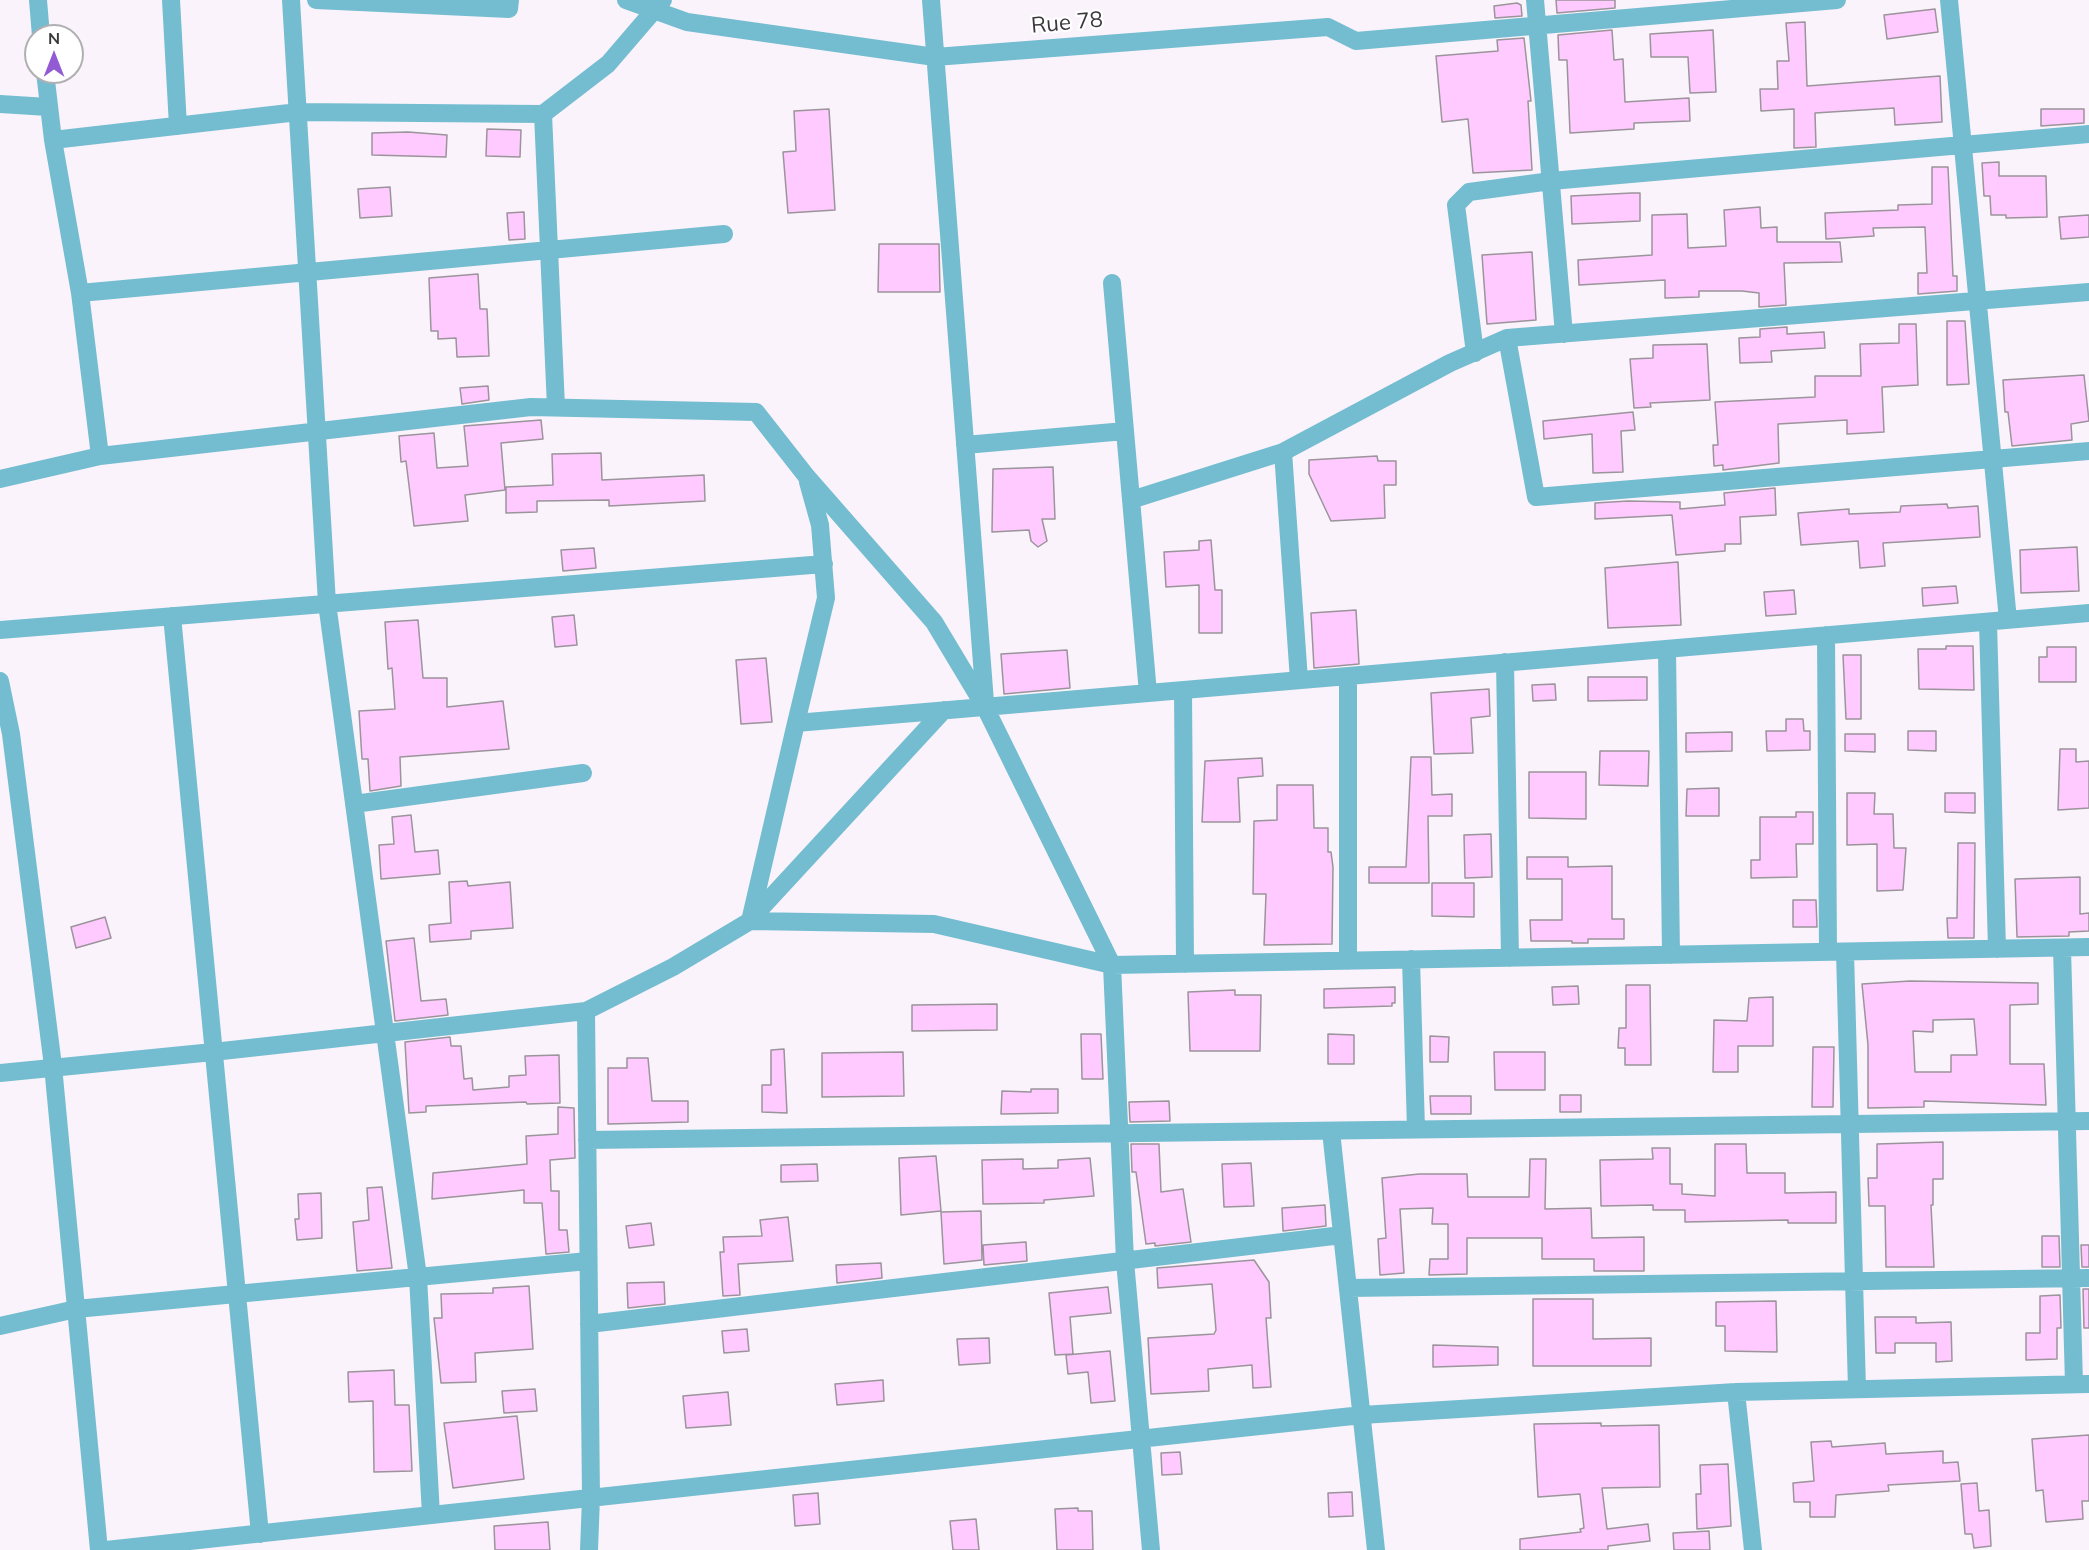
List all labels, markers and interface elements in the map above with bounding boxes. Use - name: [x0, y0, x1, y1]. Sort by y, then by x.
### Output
- street label: Rue 78: [1030, 7, 1104, 39]
- north arrow: [24, 24, 84, 84]
- text: N: [48, 28, 60, 48]

